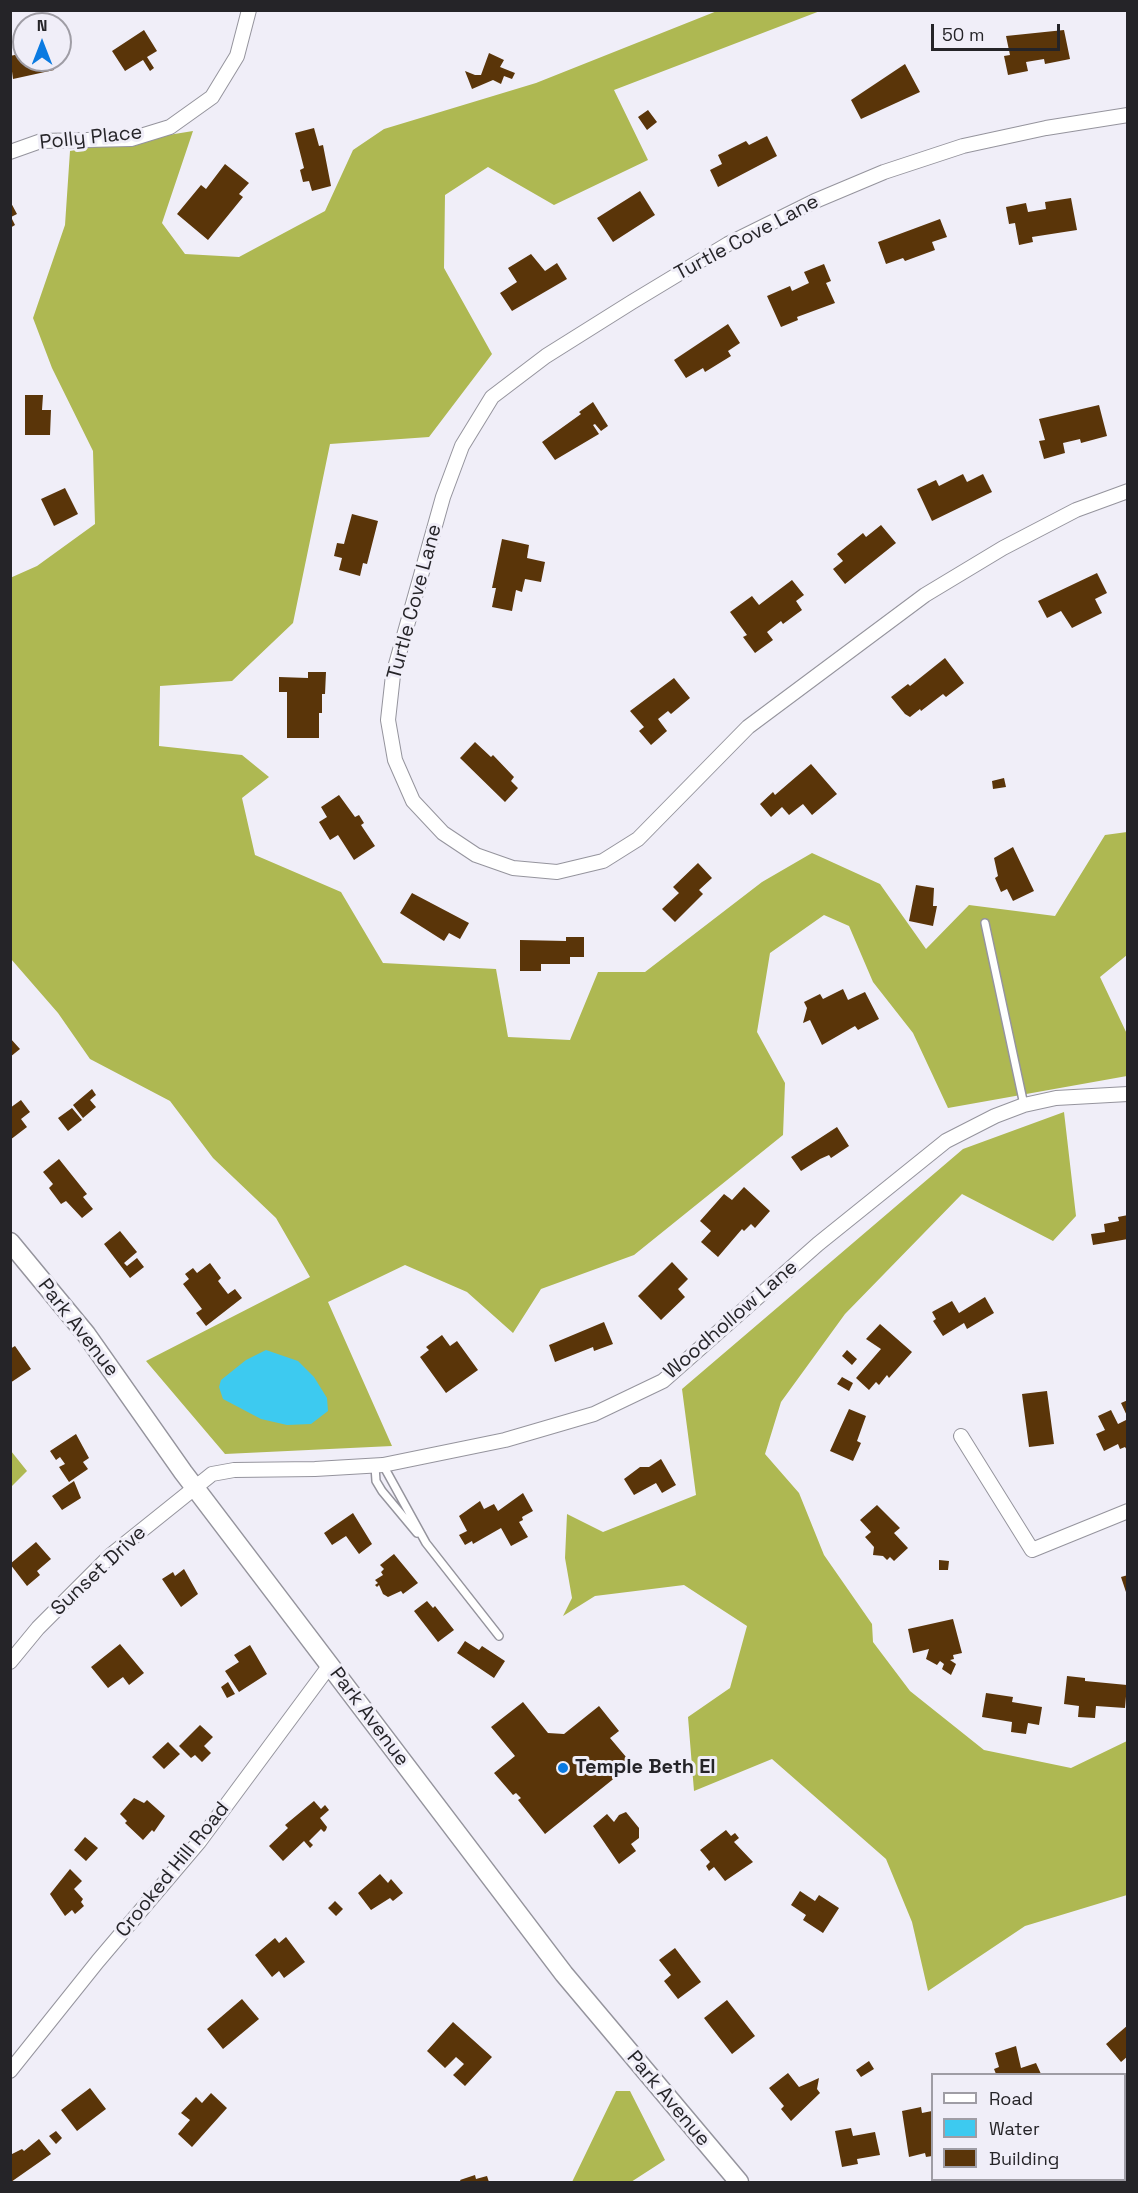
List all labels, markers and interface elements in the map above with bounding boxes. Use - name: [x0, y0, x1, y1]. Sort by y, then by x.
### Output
- north arrow: [12, 12, 72, 72]
- scale bar: [934, 12, 1063, 50]
- text: N: [37, 15, 47, 36]
- text: 50 m: [942, 23, 984, 46]
- street label: Polly Place: [38, 121, 144, 155]
- street label: Turtle Cove Lane: [671, 190, 823, 286]
- street label: Turtle Cove Lane: [383, 522, 447, 682]
- street label: Woodhollow Lane: [659, 1255, 803, 1385]
- street label: Park Avenue: [32, 1274, 124, 1382]
- street label: Sunset Drive: [47, 1521, 151, 1621]
- street label: Park Avenue: [324, 1663, 414, 1771]
- place label: Temple Beth El: [575, 1756, 716, 1780]
- marker: Temple Beth El: [556, 1761, 570, 1775]
- street label: Crooked Hill Road: [111, 1798, 235, 1942]
- street label: Park Avenue: [621, 2046, 715, 2152]
- legend: [931, 2073, 1126, 2181]
- text: Road: [989, 2087, 1033, 2110]
- text: Water: [989, 2117, 1040, 2140]
- text: Building: [989, 2147, 1059, 2170]

